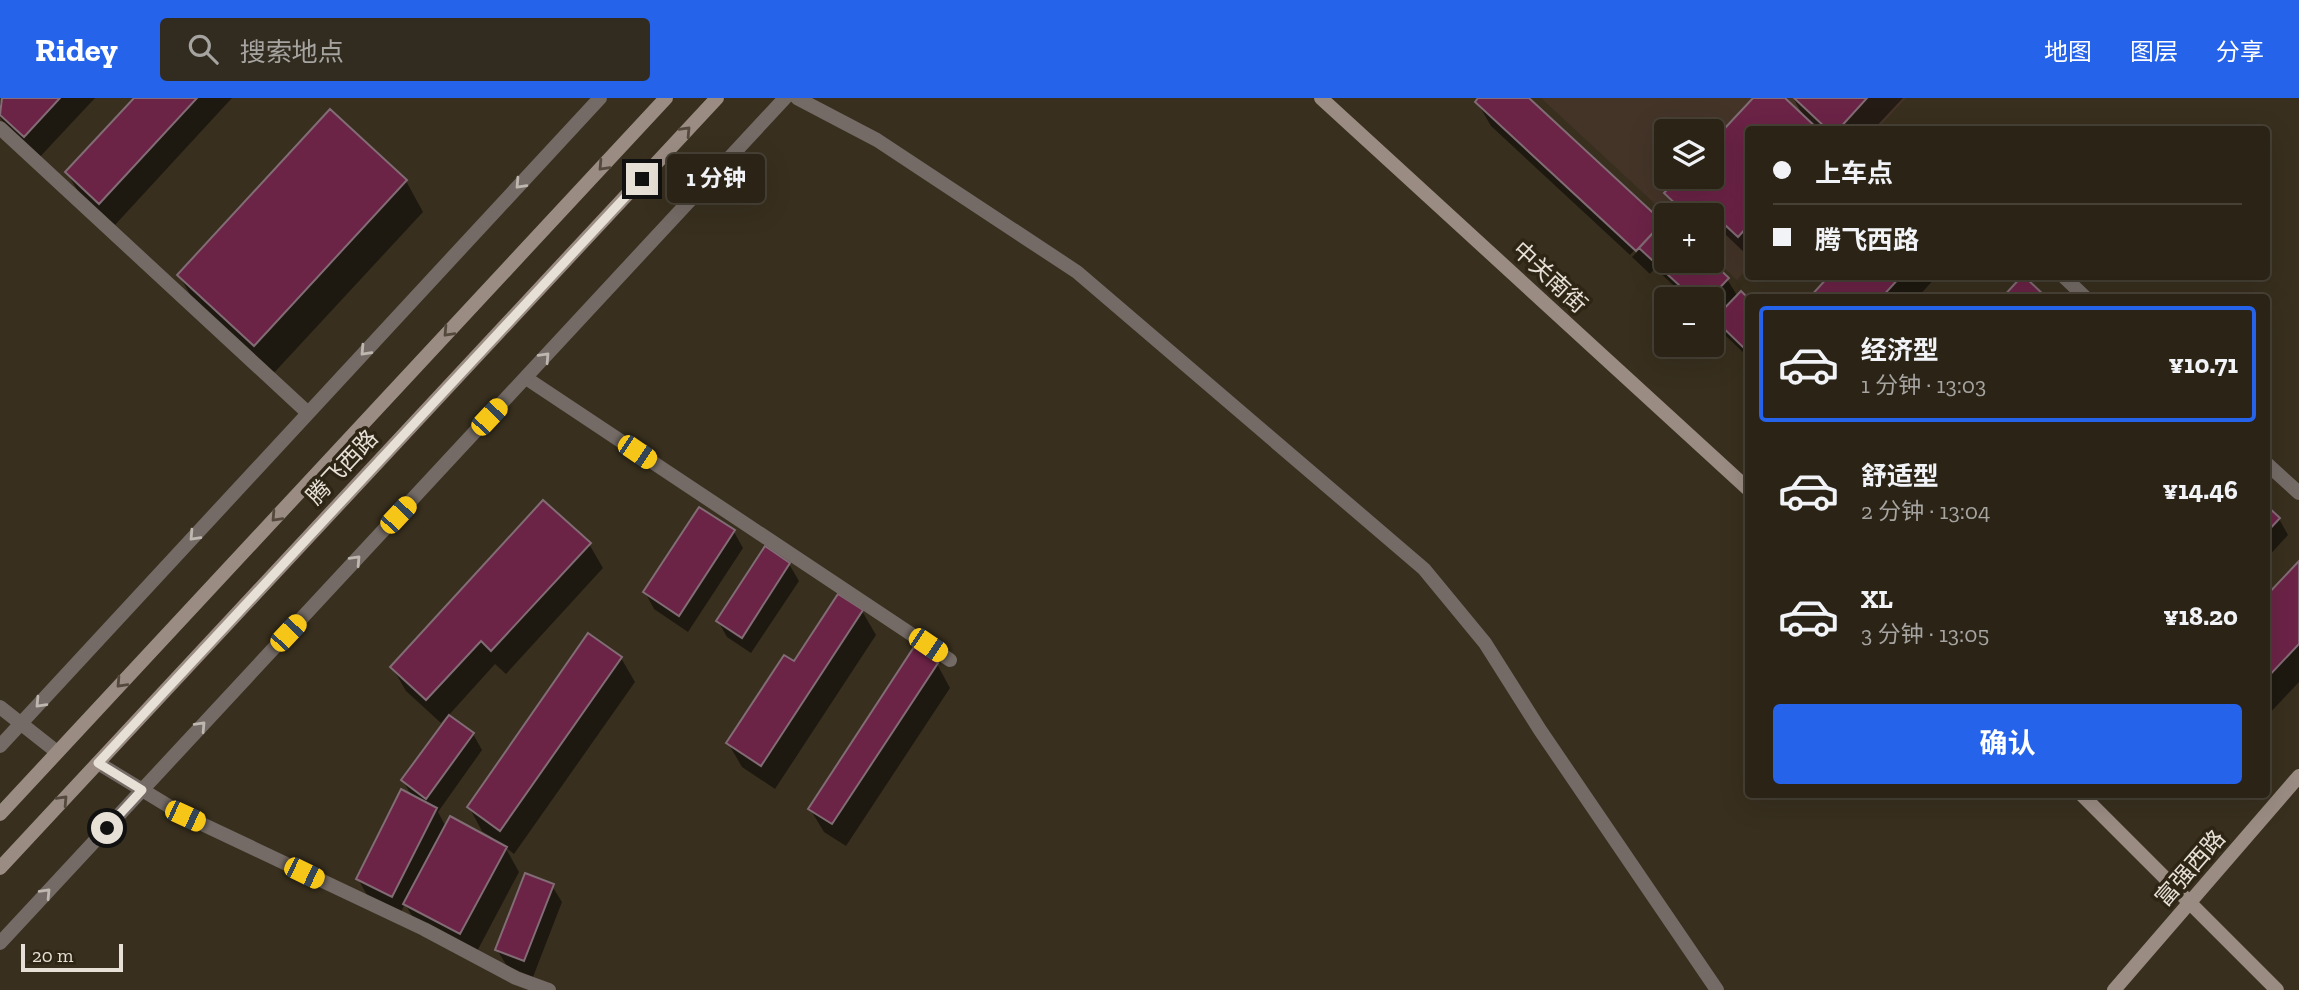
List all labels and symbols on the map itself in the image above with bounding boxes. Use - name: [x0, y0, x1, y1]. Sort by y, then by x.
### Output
- one-way arrow: [677, 126, 690, 139]
- callout: 1 分钟: [666, 154, 764, 204]
- one-way arrow: [599, 158, 611, 171]
- route end: [626, 163, 658, 195]
- one-way arrow: [516, 176, 528, 189]
- street label: 中关南街: [1507, 235, 1593, 319]
- one-way arrow: [444, 324, 456, 337]
- one-way arrow: [361, 343, 374, 356]
- one-way arrow: [536, 352, 549, 365]
- car: [467, 394, 512, 440]
- street label: 腾飞西路: [300, 424, 384, 510]
- car: [614, 432, 661, 472]
- car: [376, 492, 421, 538]
- one-way arrow: [272, 509, 285, 522]
- one-way arrow: [190, 528, 202, 541]
- one-way arrow: [348, 555, 361, 568]
- car: [266, 610, 311, 656]
- car: [905, 625, 952, 665]
- one-way arrow: [117, 675, 130, 688]
- one-way arrow: [35, 695, 48, 708]
- one-way arrow: [193, 721, 206, 734]
- one-way arrow: [55, 795, 68, 808]
- car: [162, 798, 209, 834]
- route start: [91, 812, 123, 844]
- street label: 富强西路: [2149, 824, 2231, 912]
- car: [281, 854, 328, 892]
- one-way arrow: [38, 888, 51, 901]
- scale bar: [21, 941, 122, 973]

